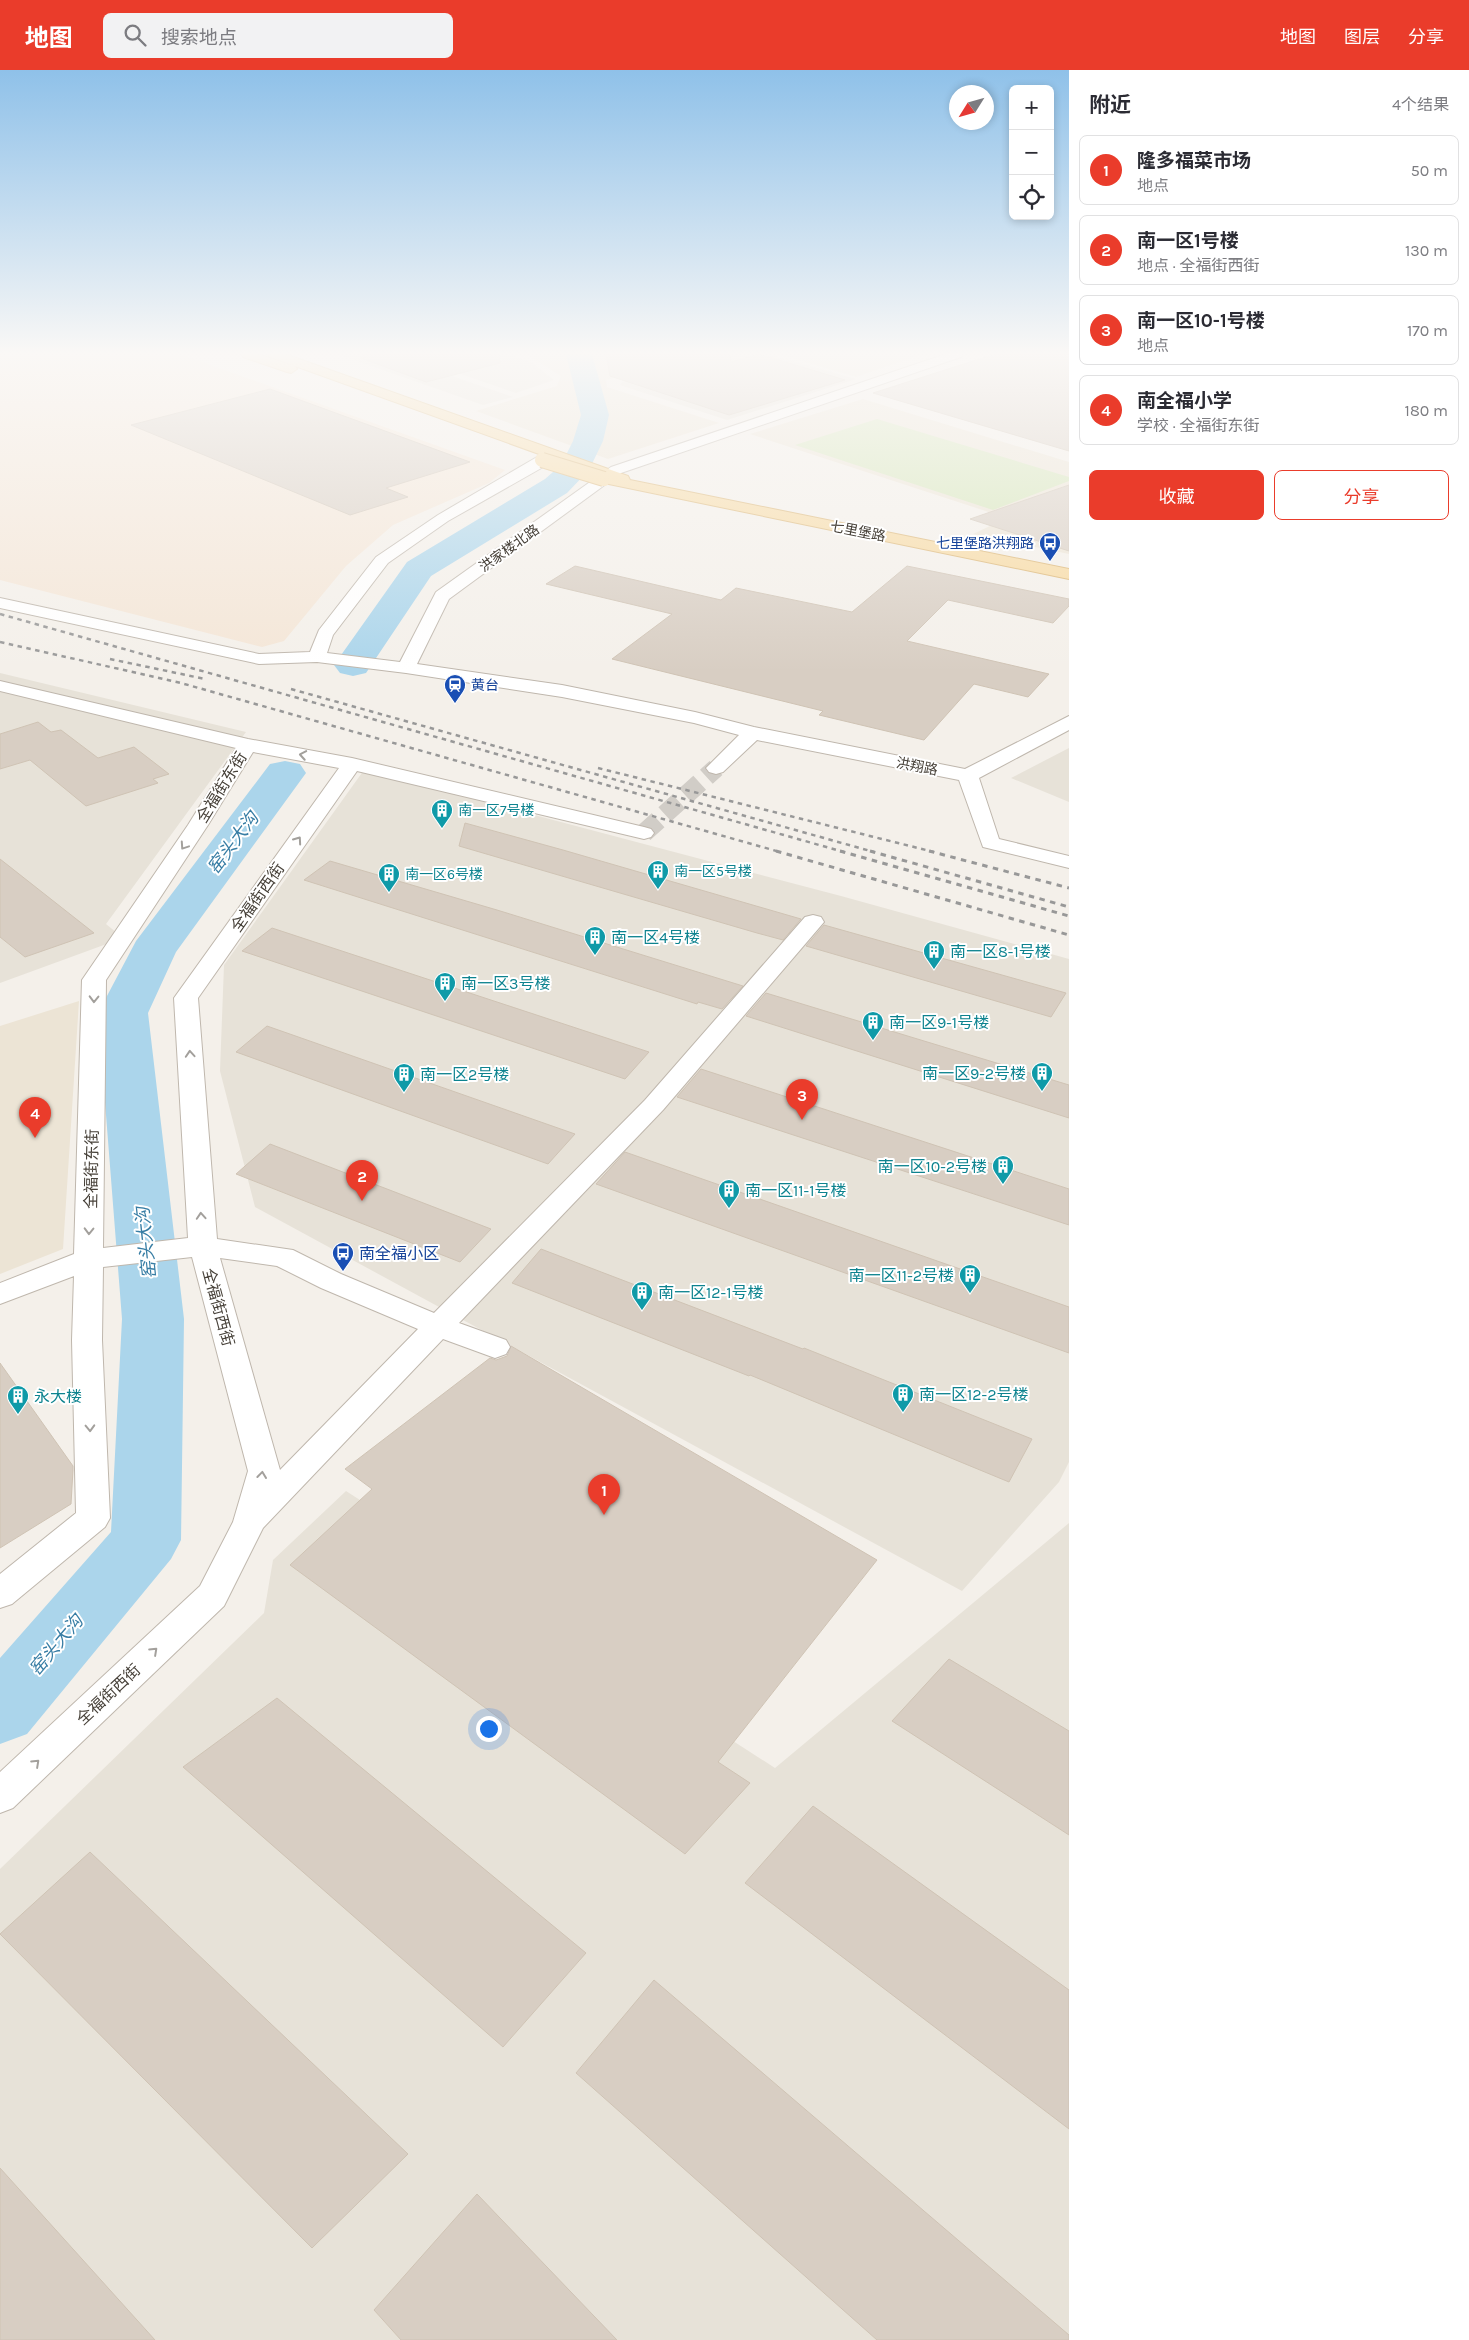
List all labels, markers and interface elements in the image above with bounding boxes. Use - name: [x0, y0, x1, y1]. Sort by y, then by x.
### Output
- search box: [103, 13, 453, 58]
- icon: search: [121, 21, 149, 49]
- text: 地图: [25, 24, 73, 52]
- text: 地图: [1280, 26, 1316, 48]
- text: 图层: [1344, 26, 1380, 48]
- text: 分享: [1408, 26, 1444, 48]
- text: 搜索地点: [161, 27, 237, 49]
- north arrow: [949, 85, 994, 130]
- map controls: [1009, 85, 1054, 220]
- button: +: [1009, 85, 1054, 130]
- text: 附近: [1089, 93, 1131, 117]
- text: 4个结果: [1392, 95, 1449, 114]
- button: −: [1009, 130, 1054, 175]
- text: 隆多福菜市场: [1137, 150, 1251, 172]
- text: 1: [1103, 161, 1109, 180]
- text: 50 m: [1411, 161, 1448, 180]
- button: locate: [1009, 175, 1054, 220]
- text: 地点: [1137, 176, 1169, 195]
- text: 南一区1号楼: [1137, 230, 1239, 252]
- text: 2: [1101, 241, 1111, 260]
- text: 130 m: [1405, 241, 1448, 260]
- text: 地点 · 全福街西街: [1137, 256, 1259, 275]
- text: 南一区10-1号楼: [1137, 310, 1265, 332]
- text: 3: [1101, 321, 1111, 340]
- text: 170 m: [1407, 321, 1448, 340]
- text: 地点: [1137, 336, 1169, 355]
- text: 南全福小学: [1137, 390, 1232, 412]
- text: 4: [1101, 401, 1111, 420]
- text: 180 m: [1405, 401, 1448, 420]
- text: 学校 · 全福街东街: [1137, 416, 1259, 435]
- button: 收藏: [1089, 470, 1264, 520]
- button: 分享: [1274, 470, 1449, 520]
- street label: 七里堡路: [829, 518, 887, 545]
- street label: 洪家楼北路: [476, 521, 543, 576]
- bus stop icon: 七里堡路洪翔路: [1038, 531, 1062, 562]
- place label: 七里堡路洪翔路: [936, 535, 1034, 552]
- station icon: 黄台: [443, 673, 467, 704]
- place label: 黄台: [471, 677, 499, 694]
- street label: 全福街东街: [192, 748, 251, 826]
- one-way arrow: [299, 751, 308, 761]
- street label: 洪翔路: [895, 754, 939, 779]
- building icon: 南一区7号楼: [430, 798, 454, 829]
- place label: 南一区7号楼: [458, 802, 535, 819]
- water label: 窑头大沟: [203, 806, 265, 878]
- one-way arrow: [292, 836, 301, 845]
- one-way arrow: [181, 840, 190, 849]
- street label: 全福街西街: [227, 859, 288, 936]
- building icon: 南一区5号楼: [646, 859, 670, 890]
- building icon: 南一区6号楼: [377, 862, 401, 893]
- place label: 南一区5号楼: [674, 863, 752, 880]
- place label: 南一区6号楼: [405, 866, 483, 883]
- building icon: 南一区4号楼: [583, 925, 607, 956]
- place label: 南一区4号楼: [611, 928, 700, 947]
- building icon: 南一区8-1号楼: [922, 939, 946, 970]
- place label: 南一区8-1号楼: [950, 942, 1051, 961]
- building icon: 南一区3号楼: [433, 971, 457, 1002]
- place label: 南一区3号楼: [461, 974, 550, 993]
- one-way arrow: [89, 995, 99, 1003]
- building icon: 南一区9-1号楼: [861, 1010, 885, 1041]
- place label: 南一区9-1号楼: [889, 1013, 989, 1032]
- one-way arrow: [184, 1050, 195, 1058]
- building icon: 南一区9-2号楼: [1030, 1061, 1054, 1092]
- building icon: 南一区2号楼: [392, 1062, 416, 1093]
- place label: 南一区9-2号楼: [922, 1064, 1026, 1083]
- place label: 南一区2号楼: [420, 1065, 509, 1084]
- pin: 3: [786, 1079, 818, 1120]
- pin: 4: [19, 1097, 51, 1138]
- street label: 全福街东街: [81, 1129, 102, 1209]
- building icon: 南一区10-2号楼: [991, 1154, 1015, 1185]
- place label: 南一区10-2号楼: [877, 1157, 987, 1176]
- pin: 2: [346, 1160, 378, 1201]
- building icon: 南一区11-1号楼: [717, 1178, 741, 1209]
- place label: 南一区11-1号楼: [745, 1181, 846, 1200]
- water label: 窑头大沟: [131, 1204, 161, 1280]
- one-way arrow: [195, 1212, 206, 1220]
- one-way arrow: [84, 1228, 94, 1235]
- bus stop icon: 南全福小区: [331, 1241, 355, 1272]
- place label: 南全福小区: [359, 1244, 439, 1263]
- building icon: 南一区11-2号楼: [958, 1263, 982, 1294]
- street label: 全福街西街: [199, 1266, 238, 1348]
- place label: 南一区11-2号楼: [849, 1266, 954, 1285]
- building icon: 南一区12-1号楼: [630, 1280, 654, 1311]
- place label: 南一区12-1号楼: [658, 1283, 763, 1302]
- building icon: 南一区12-2号楼: [891, 1382, 915, 1413]
- building icon: 永大楼: [6, 1384, 30, 1415]
- place label: 南一区12-2号楼: [919, 1385, 1028, 1404]
- place label: 永大楼: [34, 1387, 82, 1406]
- one-way arrow: [85, 1425, 95, 1433]
- one-way arrow: [256, 1471, 267, 1479]
- pin: 1: [588, 1474, 620, 1515]
- water label: 窑头大沟: [24, 1609, 89, 1680]
- one-way arrow: [148, 1648, 157, 1657]
- street label: 全福街西街: [73, 1660, 144, 1729]
- your location: [476, 1716, 502, 1742]
- one-way arrow: [30, 1760, 39, 1769]

